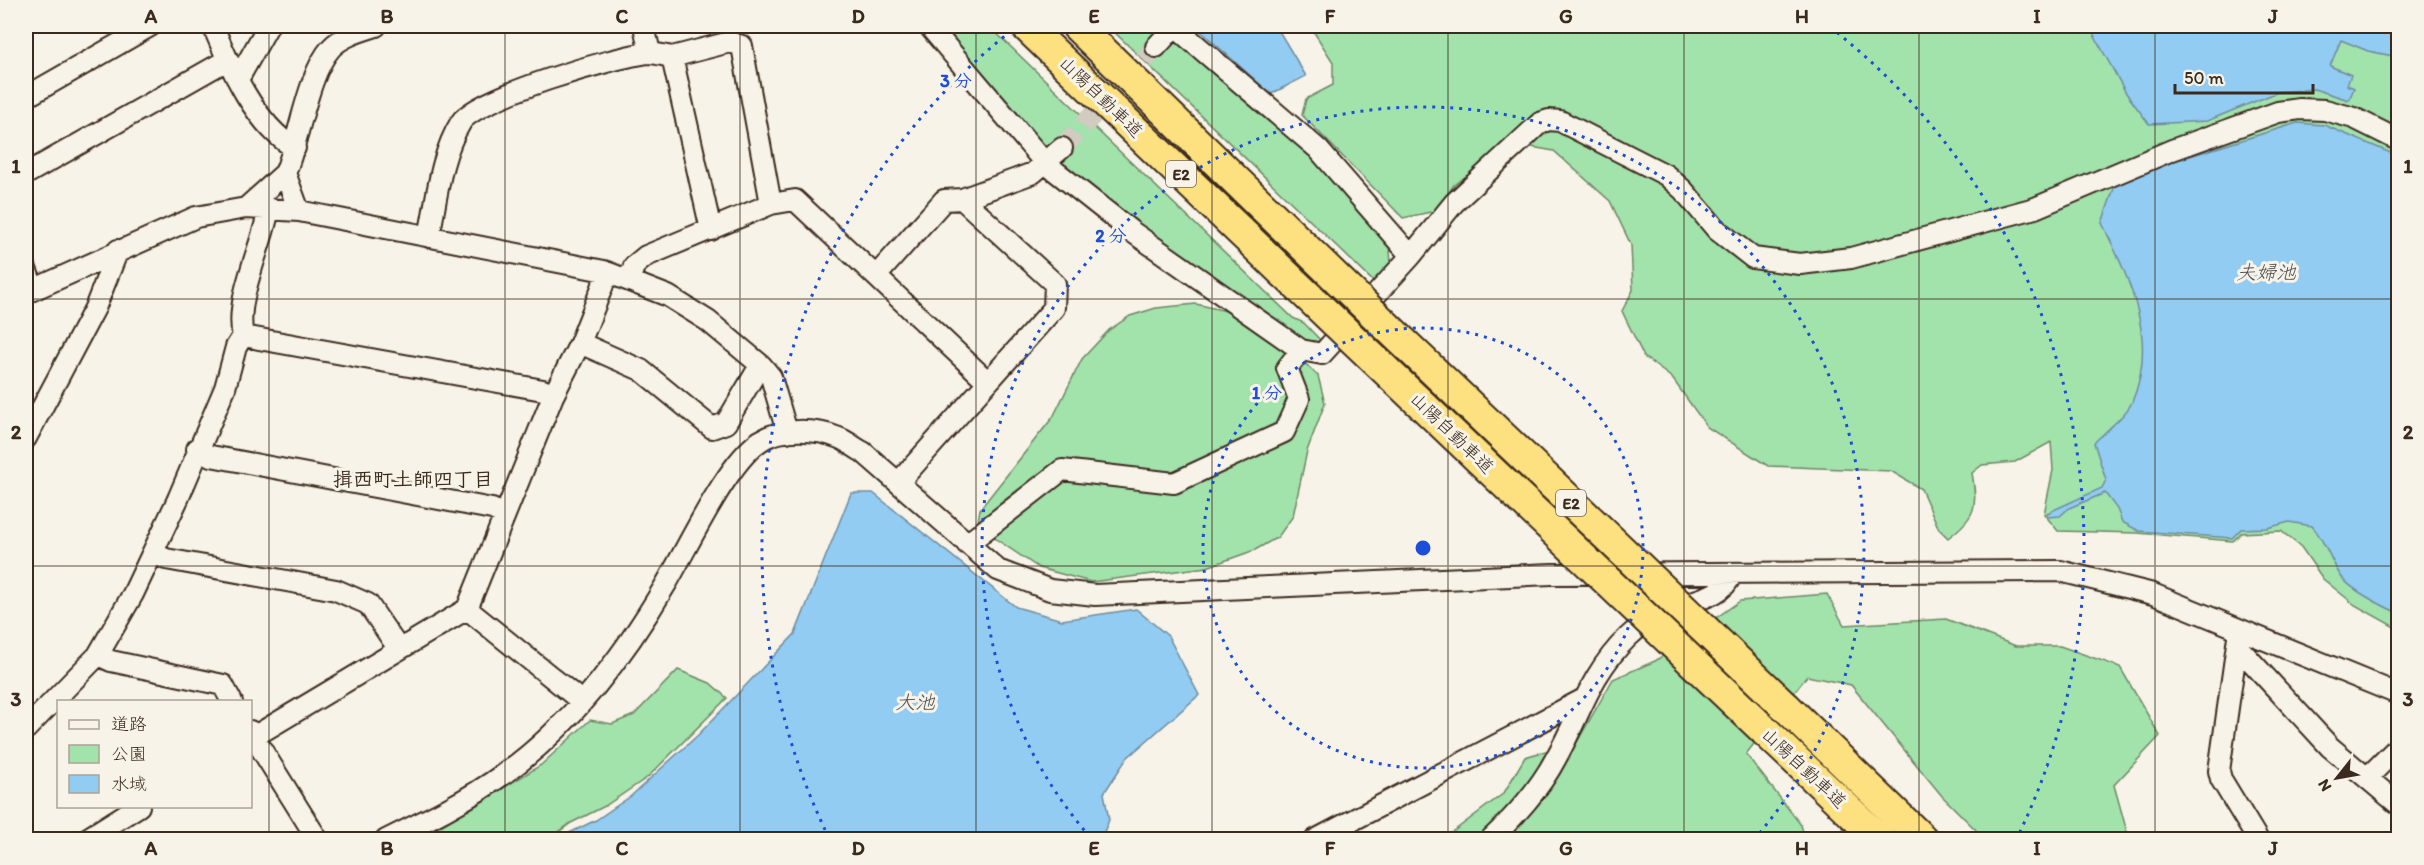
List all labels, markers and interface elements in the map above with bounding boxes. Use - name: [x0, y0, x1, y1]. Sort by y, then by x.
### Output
- text: A: [144, 4, 158, 28]
- text: B: [381, 4, 394, 28]
- text: C: [616, 4, 629, 28]
- text: D: [851, 4, 865, 28]
- text: E: [1088, 4, 1100, 28]
- text: F: [1325, 4, 1336, 28]
- text: G: [1559, 4, 1573, 28]
- text: H: [1795, 4, 1809, 28]
- text: I: [2033, 4, 2041, 28]
- text: J: [2267, 4, 2278, 28]
- street label: 山陽自動車道: [1055, 52, 1147, 142]
- scale bar: [2175, 57, 2313, 95]
- text: 50 m: [2184, 67, 2224, 89]
- text: 3 分: [940, 70, 972, 92]
- text: 1: [11, 154, 21, 178]
- text: 1: [2403, 154, 2413, 178]
- road number: E2: [1166, 161, 1196, 187]
- text: 2 分: [1095, 225, 1127, 247]
- water label: 夫婦池: [2236, 260, 2297, 284]
- text: 1 分: [1252, 382, 1282, 404]
- street label: 山陽自動車道: [1406, 388, 1498, 478]
- text: 2: [11, 420, 22, 444]
- text: 2: [2403, 420, 2414, 444]
- district label: 揖西町土師四丁目: [333, 467, 493, 491]
- road number: E2: [1556, 490, 1586, 516]
- centre of rings: [1413, 538, 1433, 558]
- text: 3: [11, 687, 22, 711]
- text: 3: [2403, 687, 2414, 711]
- water label: 大池: [895, 690, 936, 714]
- legend: [57, 700, 252, 808]
- text: 道路: [111, 713, 147, 735]
- street label: 山陽自動車道: [1757, 723, 1851, 813]
- text: 公園: [111, 743, 147, 765]
- north arrow: [2307, 748, 2367, 808]
- text: 水域: [111, 773, 147, 795]
- text: N: [2314, 776, 2335, 795]
- text: A: [144, 836, 158, 860]
- text: B: [381, 836, 394, 860]
- text: C: [616, 836, 629, 860]
- text: D: [851, 836, 865, 860]
- text: E: [1088, 836, 1100, 860]
- text: F: [1325, 836, 1336, 860]
- text: G: [1559, 836, 1573, 860]
- text: H: [1795, 836, 1809, 860]
- text: I: [2033, 836, 2041, 860]
- text: J: [2267, 836, 2278, 860]

